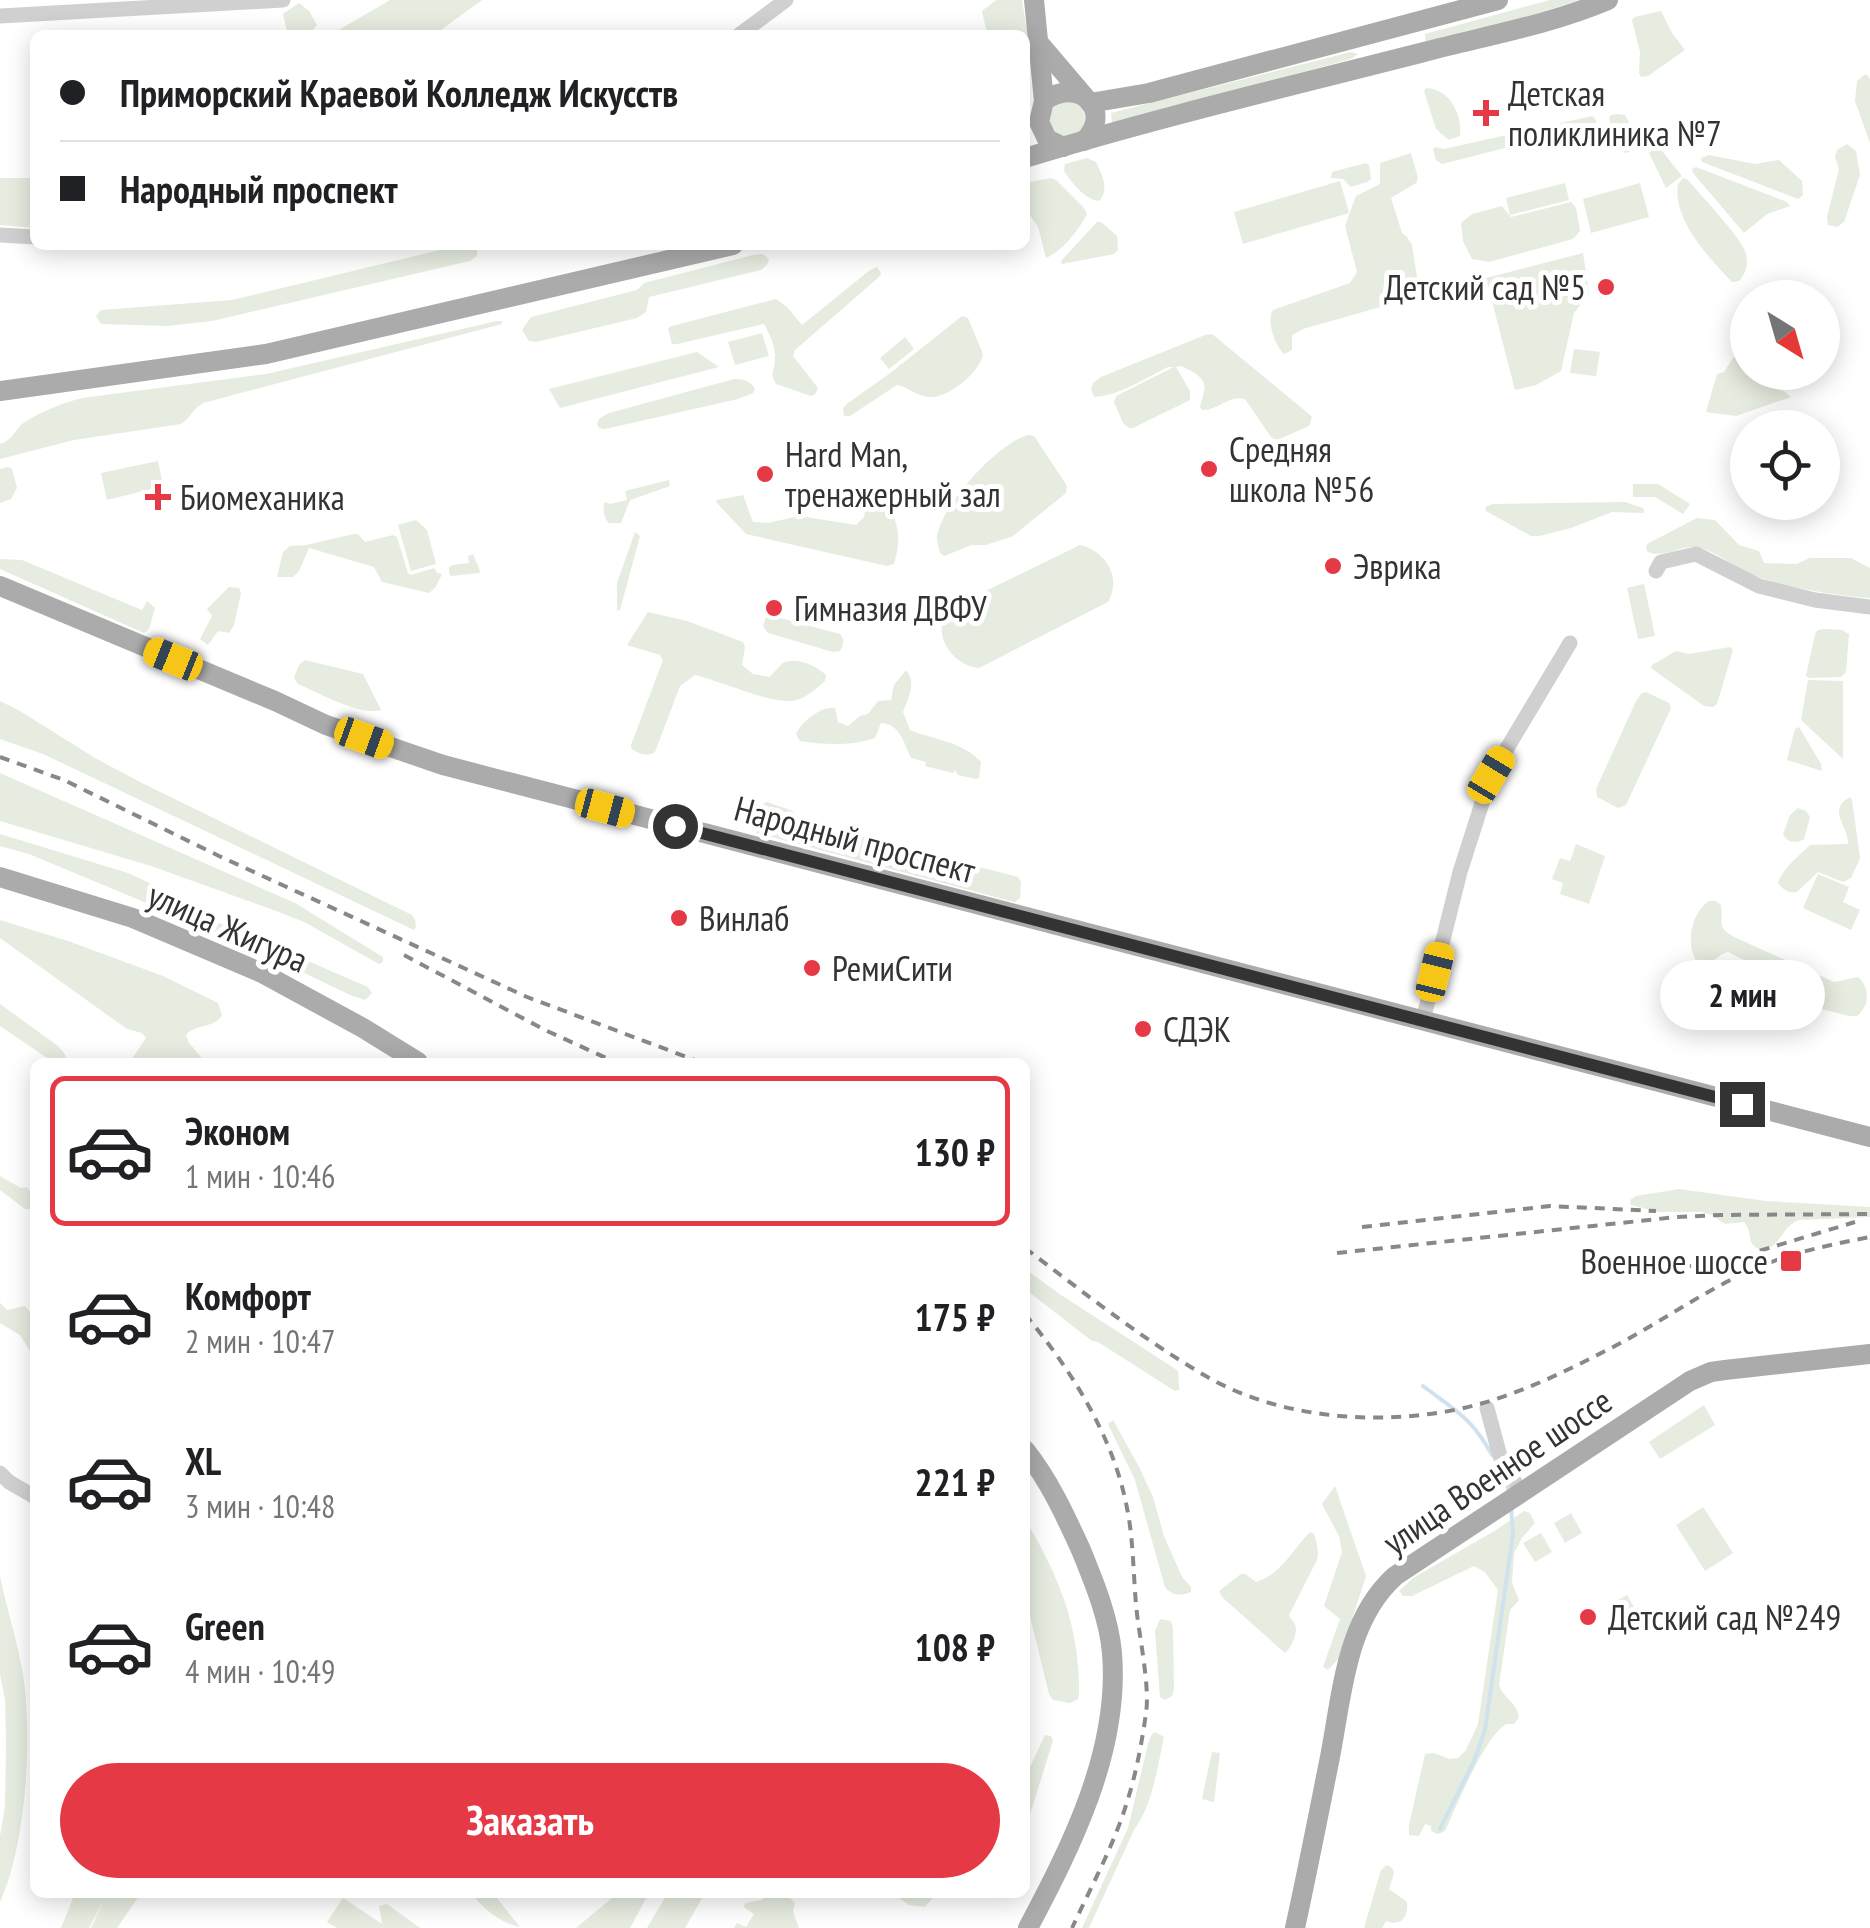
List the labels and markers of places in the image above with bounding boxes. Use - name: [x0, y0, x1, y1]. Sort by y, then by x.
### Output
- place label: Детская поликлиника №7: [1508, 70, 1722, 156]
- marker: Детская поликлиника №7: [1473, 100, 1499, 126]
- place label: Детский сад №5: [1384, 264, 1586, 310]
- marker: Детский сад №5: [1595, 276, 1617, 298]
- place label: Средняя школа №56: [1229, 426, 1374, 512]
- place label: Hard Man, тренажерный зал: [785, 431, 1001, 517]
- marker: Средняя школа №56: [1198, 458, 1220, 480]
- marker: Hard Man, тренажерный зал: [754, 463, 776, 485]
- place label: Биомеханика: [180, 474, 345, 520]
- marker: Биомеханика: [145, 484, 171, 510]
- place label: Эврика: [1353, 543, 1442, 589]
- marker: Эврика: [1322, 555, 1344, 577]
- place label: Гимназия ДВФУ: [794, 585, 987, 631]
- marker: Гимназия ДВФУ: [763, 597, 785, 619]
- place label: Винлаб: [699, 895, 789, 941]
- marker: Винлаб: [668, 907, 690, 929]
- place label: РемиСити: [832, 945, 953, 991]
- marker: РемиСити: [801, 957, 823, 979]
- place label: СДЭК: [1163, 1006, 1231, 1052]
- marker: СДЭК: [1132, 1018, 1154, 1040]
- place label: Военное шоссе: [1580, 1238, 1768, 1284]
- marker: Военное шоссе: [1778, 1248, 1804, 1274]
- place label: Детский сад №249: [1608, 1594, 1841, 1640]
- marker: Детский сад №249: [1577, 1606, 1599, 1628]

